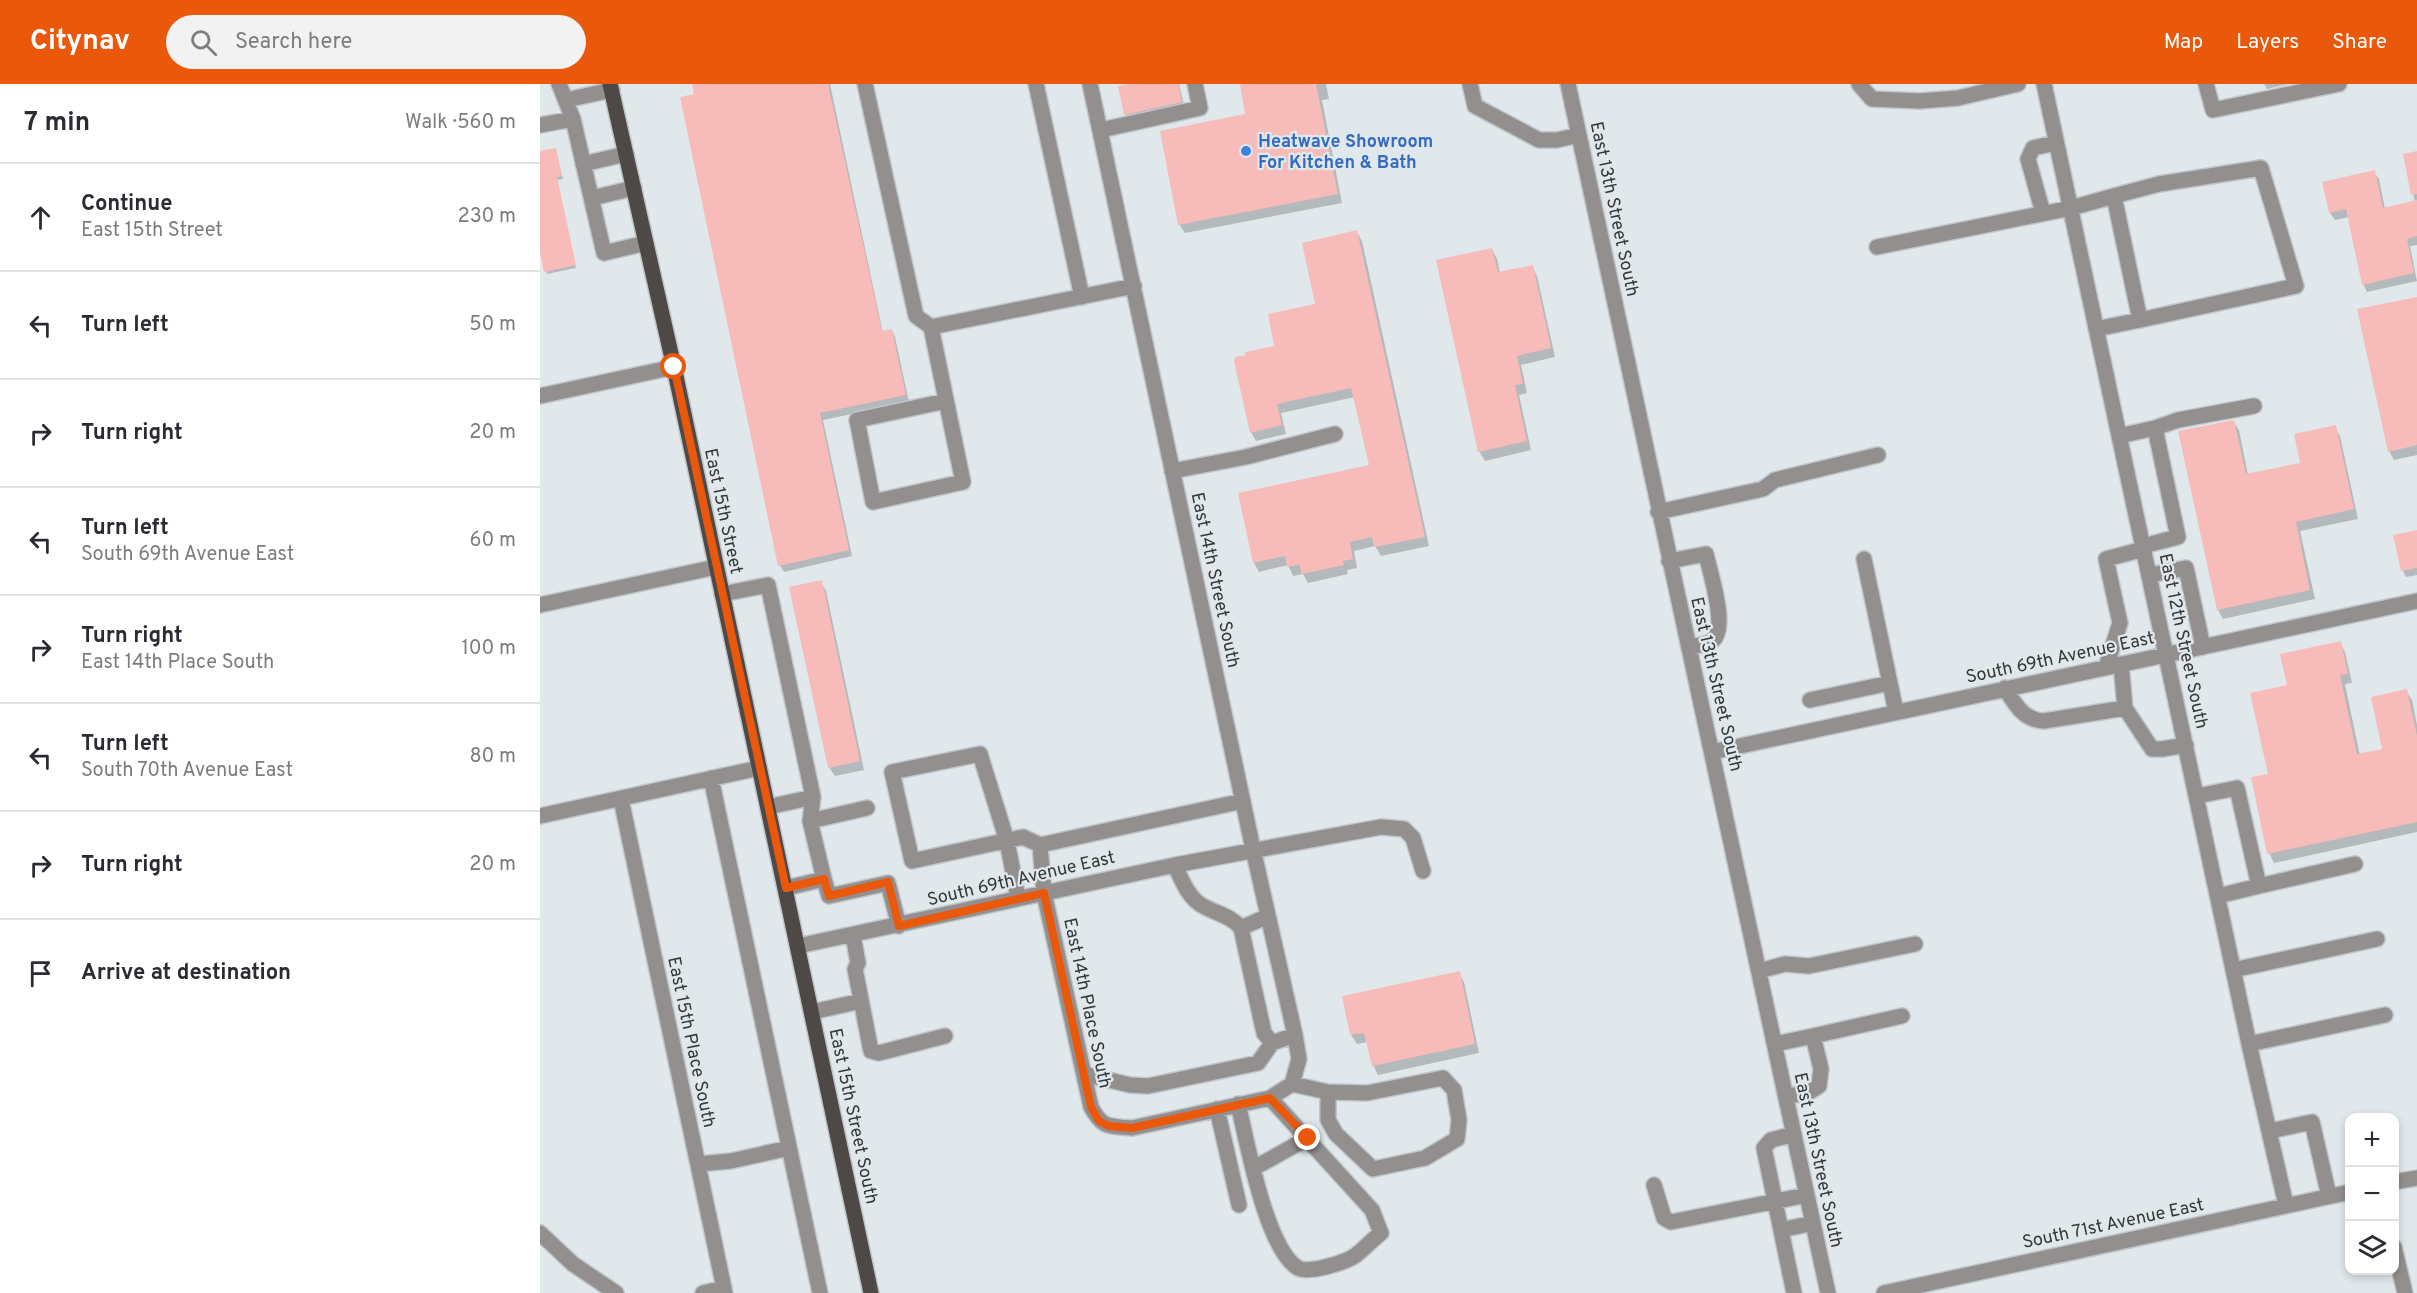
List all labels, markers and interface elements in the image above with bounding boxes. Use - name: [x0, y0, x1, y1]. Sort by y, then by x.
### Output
- search box: [166, 15, 586, 69]
- text: Citynav: [30, 24, 130, 60]
- icon: search: [187, 26, 220, 59]
- text: Search here: [235, 29, 352, 56]
- text: Map: [2164, 29, 2203, 56]
- text: Layers: [2236, 29, 2299, 56]
- text: Share: [2332, 29, 2387, 56]
- text: 7 min: [24, 107, 90, 140]
- text: Walk · 560 m: [405, 110, 516, 136]
- street label: East 13th Street South: [1584, 120, 1643, 299]
- place label: Heatwave Showroom For Kitchen & Bath: [1258, 131, 1433, 175]
- marker: Heatwave Showroom For Kitchen & Bath: [1239, 144, 1253, 158]
- text: Continue: [81, 191, 172, 218]
- icon: ahead: [24, 201, 57, 234]
- text: 230 m: [457, 204, 516, 230]
- text: East 15th Street: [81, 218, 223, 244]
- icon: left: [24, 309, 57, 342]
- text: Turn left: [81, 312, 169, 339]
- text: 50 m: [469, 312, 516, 338]
- route start: [660, 353, 686, 379]
- icon: right: [24, 417, 57, 450]
- text: Turn right: [81, 420, 183, 447]
- text: 20 m: [469, 420, 516, 446]
- street label: East 15th Street: [698, 446, 747, 576]
- street label: East 14th Street South: [1185, 490, 1244, 670]
- text: Turn left: [81, 515, 169, 542]
- icon: left: [24, 525, 57, 558]
- text: 60 m: [470, 528, 516, 554]
- text: South 69th Avenue East: [81, 542, 294, 568]
- street label: East 12th Street South: [2153, 551, 2212, 731]
- street label: East 13th Street South: [1684, 595, 1747, 774]
- text: Turn right: [81, 623, 183, 650]
- street label: South 69th Avenue East: [1964, 627, 2157, 690]
- icon: right: [24, 633, 57, 666]
- text: 100 m: [461, 636, 516, 662]
- text: East 14th Place South: [81, 650, 274, 676]
- text: Turn left: [81, 731, 169, 758]
- icon: left: [24, 741, 57, 774]
- text: 80 m: [470, 744, 516, 770]
- text: South 70th Avenue East: [81, 758, 293, 784]
- street label: South 69th Avenue East: [925, 847, 1117, 912]
- icon: right: [24, 849, 57, 882]
- text: Turn right: [81, 852, 183, 879]
- text: 20 m: [469, 852, 516, 878]
- street label: East 14th Place South: [1057, 916, 1116, 1091]
- street label: East 15th Place South: [661, 955, 720, 1130]
- icon: arrive: [24, 957, 57, 990]
- text: Arrive at destination: [81, 960, 291, 987]
- street label: East 15th Street South: [823, 1026, 882, 1206]
- street label: East 13th Street South: [1788, 1071, 1847, 1250]
- map controls: [2345, 1113, 2399, 1275]
- button: +: [2345, 1113, 2399, 1167]
- route end: [1294, 1124, 1320, 1150]
- button: −: [2345, 1167, 2399, 1221]
- street label: South 71st Avenue East: [2020, 1194, 2206, 1255]
- button: layers: [2345, 1221, 2399, 1275]

